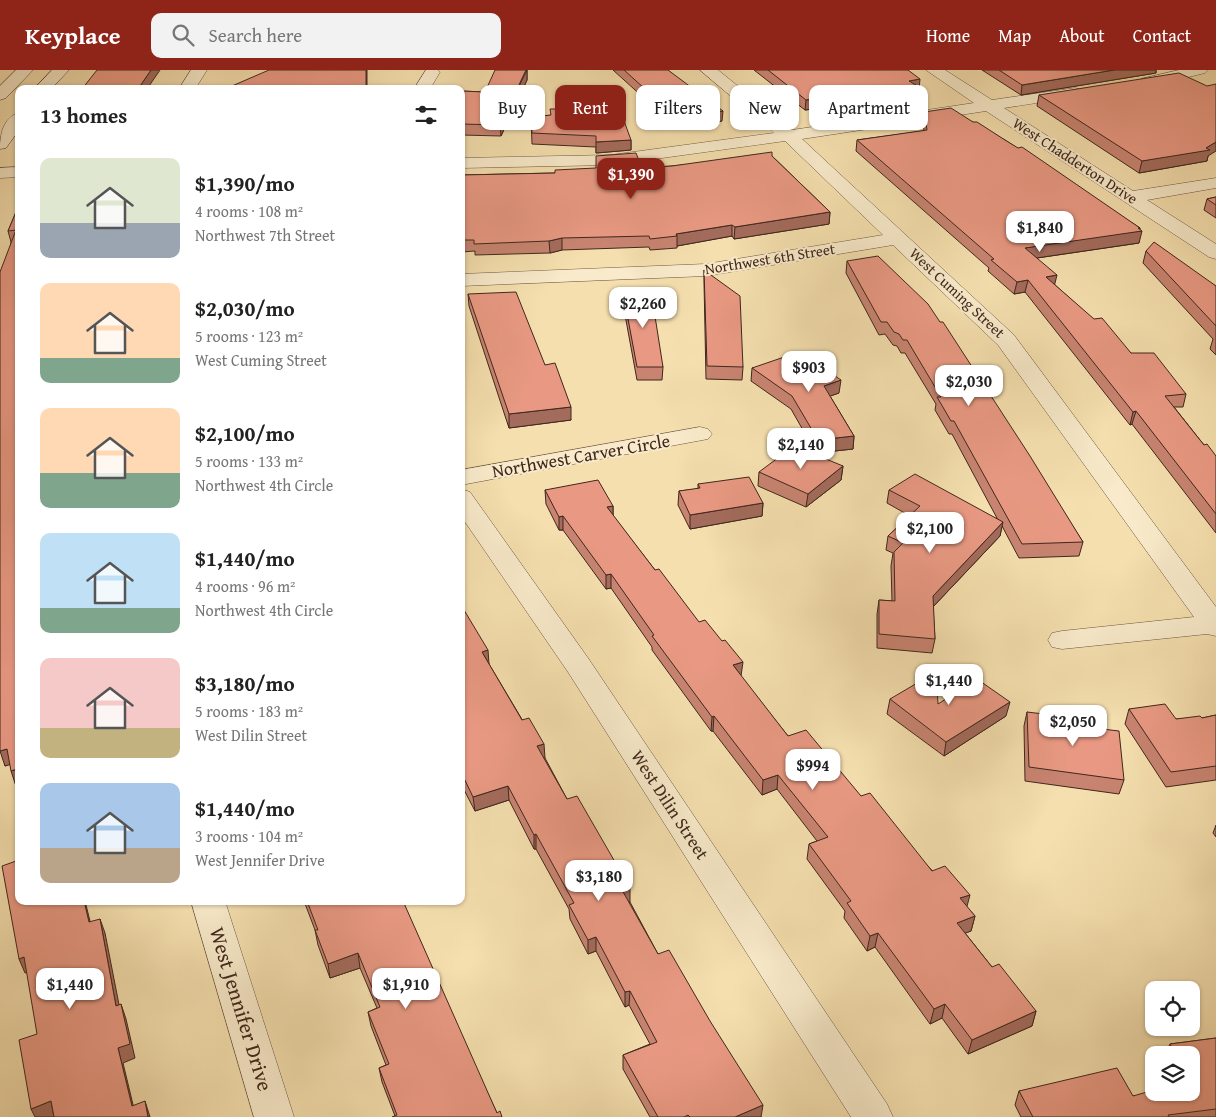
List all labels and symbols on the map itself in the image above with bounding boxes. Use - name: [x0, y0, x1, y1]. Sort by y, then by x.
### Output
- street label: West Chadderton Drive: [1009, 112, 1142, 209]
- pin: $1,390: [590, 158, 672, 200]
- pin: $1,840: [999, 210, 1081, 253]
- street label: Northwest 6th Street: [703, 238, 837, 279]
- street label: West Cuming Street: [905, 243, 1010, 343]
- pin: $2,260: [602, 286, 684, 329]
- pin: $903: [779, 350, 839, 393]
- pin: $2,030: [928, 364, 1010, 407]
- street label: Northwest Carver Circle: [490, 427, 672, 484]
- pin: $2,140: [760, 428, 842, 470]
- pin: $2,100: [889, 512, 971, 554]
- pin: $1,440: [908, 664, 990, 706]
- pin: $2,050: [1032, 704, 1114, 747]
- street label: West Dilin Street: [625, 744, 716, 866]
- pin: $994: [783, 748, 843, 791]
- pin: $3,180: [558, 860, 640, 902]
- street label: West Jennifer Drive: [202, 923, 281, 1095]
- pin: $1,440: [29, 968, 111, 1010]
- pin: $1,910: [365, 968, 447, 1010]

